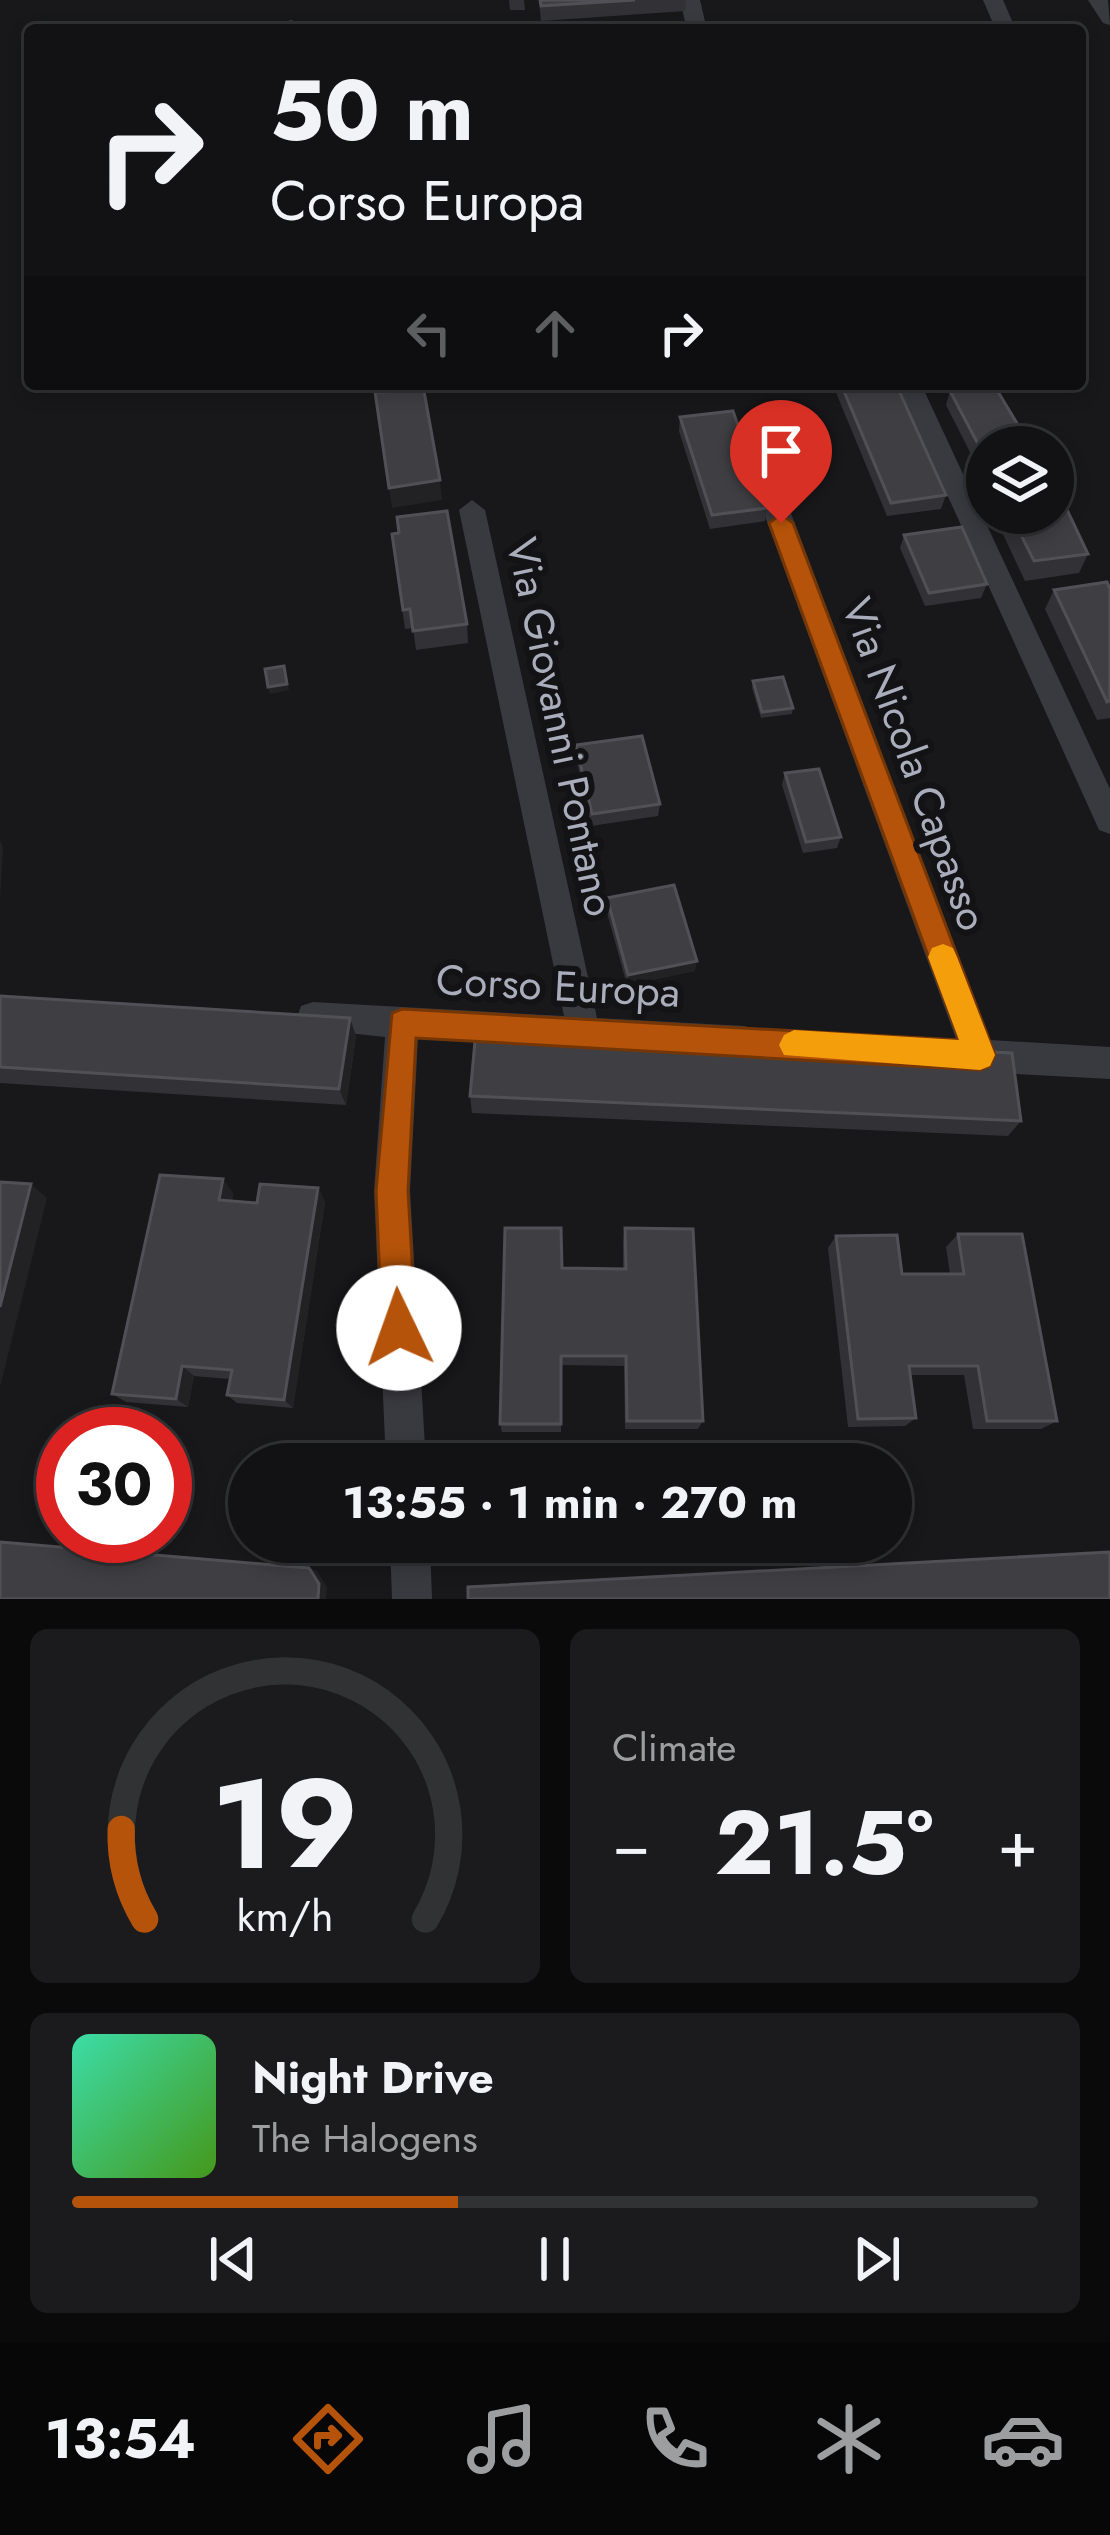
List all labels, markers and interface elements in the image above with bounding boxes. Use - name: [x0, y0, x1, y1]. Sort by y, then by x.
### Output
- text: 50 m: [270, 50, 474, 172]
- icon: right: [72, 72, 228, 228]
- text: Corso Europa: [270, 162, 584, 240]
- icon: left: [396, 300, 462, 366]
- icon: ahead: [522, 300, 588, 366]
- icon: right: [648, 300, 714, 366]
- pin: [730, 400, 832, 523]
- icon: arrive: [748, 418, 814, 484]
- map controls: [966, 426, 1074, 534]
- button: layers: [966, 426, 1074, 534]
- street label: Via Giovanni Pontano: [491, 532, 631, 922]
- street label: Via Nicola Capasso: [826, 589, 1004, 939]
- street label: Corso Europa: [434, 949, 682, 1023]
- position arrow: [336, 1265, 462, 1391]
- speed limit sign: 30: [36, 1407, 192, 1563]
- text: 13:55 · 1 min · 270 m: [343, 1470, 797, 1535]
- text: Climate: [612, 1719, 736, 1776]
- text: 19: [211, 1734, 359, 1915]
- text: 21.5°: [715, 1778, 933, 1908]
- text: −: [612, 1796, 651, 1892]
- text: +: [997, 1796, 1038, 1892]
- text: km/h: [237, 1885, 333, 1947]
- text: Night Drive: [252, 2045, 494, 2110]
- text: The Halogens: [252, 2110, 478, 2167]
- icon: previous: [200, 2226, 266, 2292]
- icon: pause: [522, 2226, 588, 2292]
- icon: next: [844, 2226, 910, 2292]
- icon: directions: [286, 2397, 370, 2481]
- icon: music: [460, 2397, 544, 2481]
- icon: phone: [633, 2397, 717, 2481]
- icon: climate: [807, 2397, 891, 2481]
- icon: car: [981, 2397, 1065, 2481]
- text: 13:54: [45, 2400, 196, 2478]

